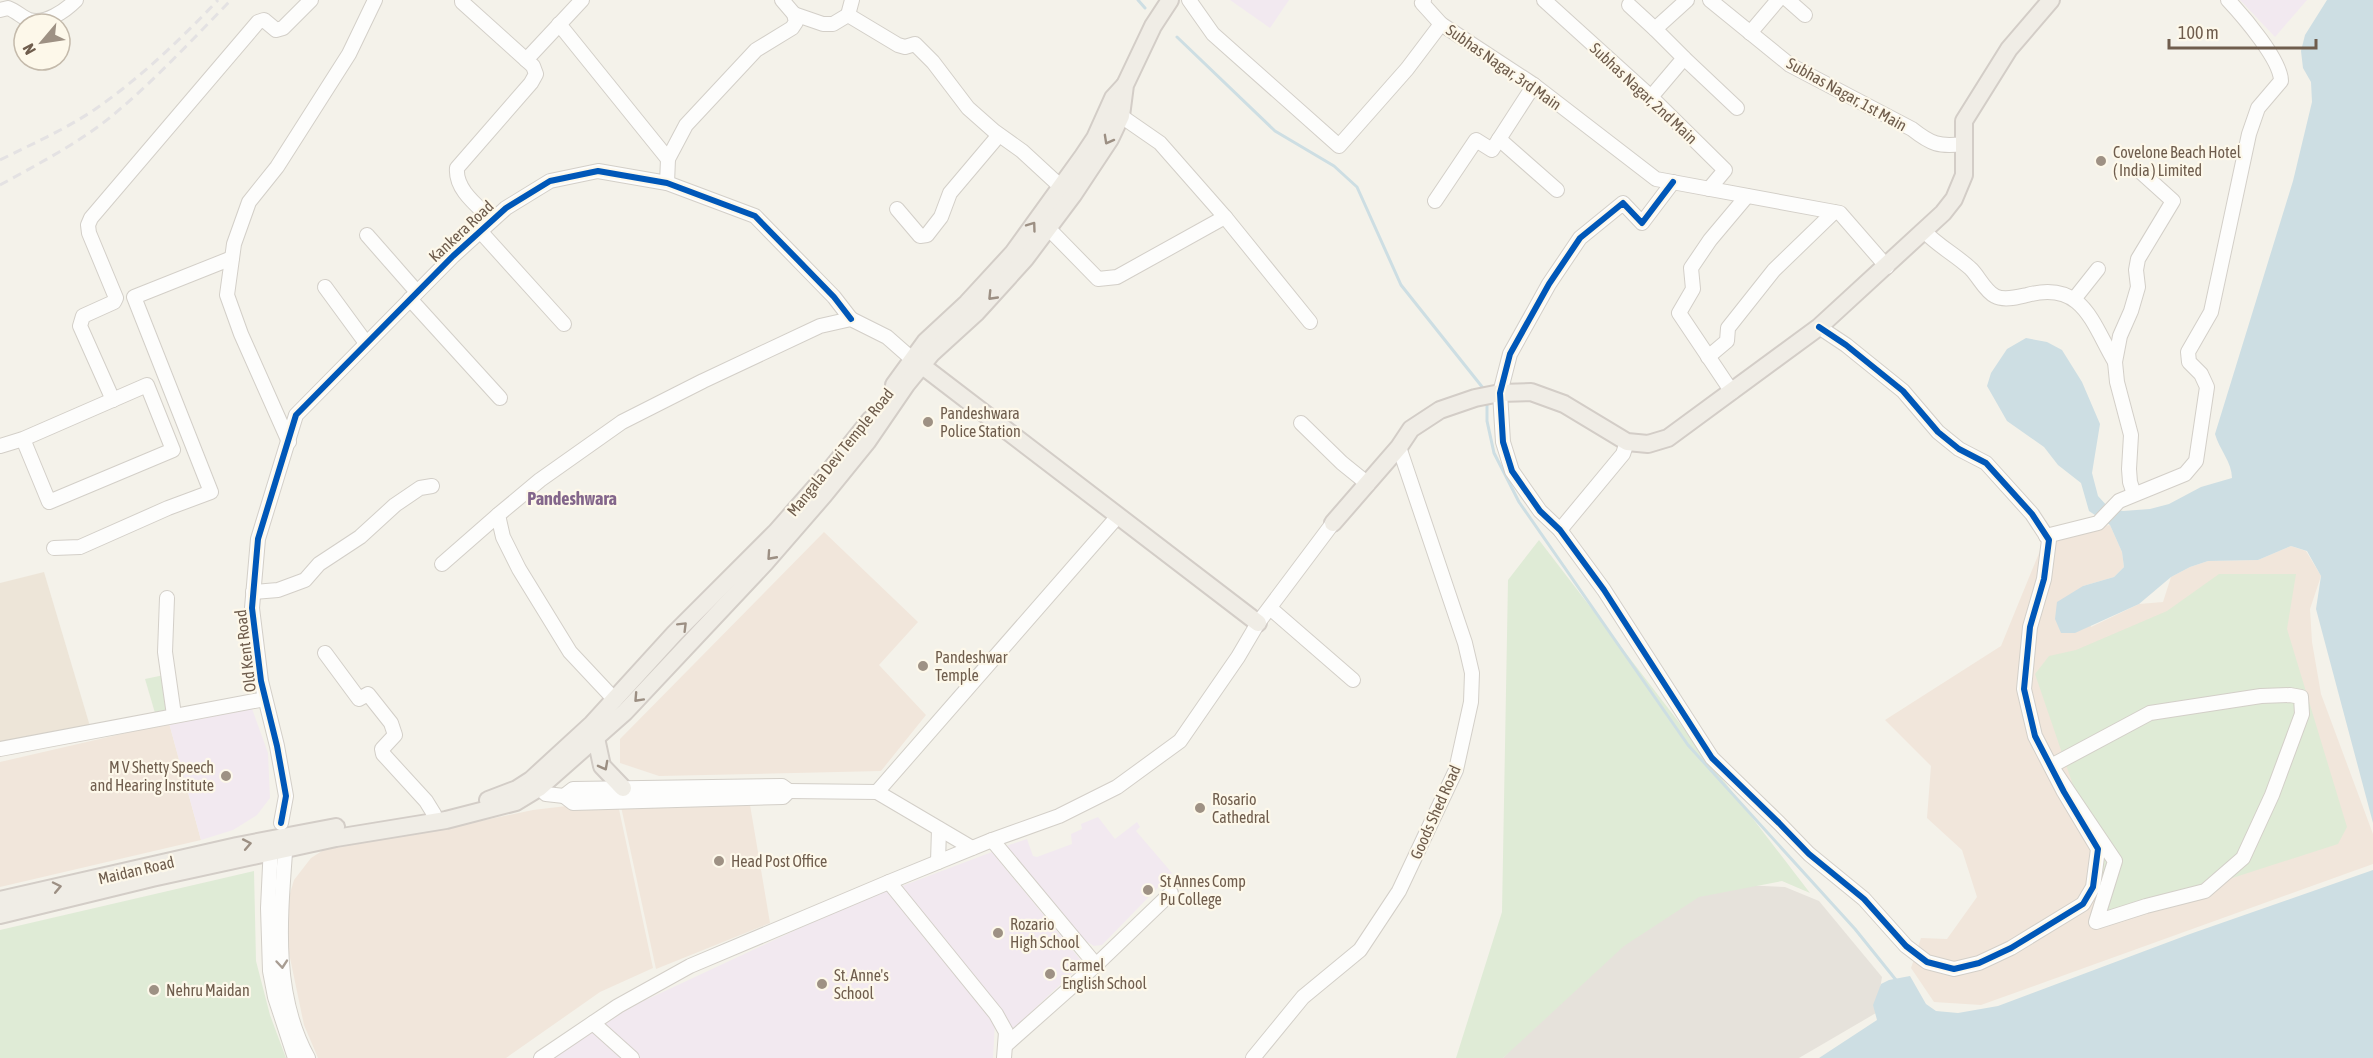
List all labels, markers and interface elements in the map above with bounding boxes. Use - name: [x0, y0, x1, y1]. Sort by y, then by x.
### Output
- north arrow: [12, 12, 72, 72]
- scale bar: [2169, 12, 2316, 50]
- street label: Subhas Nagar, 3rd Main: [1442, 20, 1565, 114]
- text: 100 m: [2178, 22, 2219, 43]
- street label: Subhas Nagar, 2nd Main: [1586, 39, 1701, 148]
- text: N: [19, 41, 39, 58]
- street label: Subhas Nagar, 1st Main: [1783, 54, 1910, 135]
- one-way arrow: [1104, 134, 1116, 144]
- place label: Covelone Beach Hotel ( India ) Limited: [2113, 143, 2242, 180]
- marker: Covelone Beach Hotel ( India ) Limited: [2094, 154, 2108, 168]
- street label: Kankera Road: [425, 197, 497, 265]
- one-way arrow: [1025, 222, 1036, 233]
- one-way arrow: [989, 289, 1000, 300]
- street label: Mangala Devi Temple Road: [783, 385, 898, 520]
- place label: Pandeshwara Police Station: [940, 404, 1021, 440]
- marker: Pandeshwara Police Station: [921, 415, 935, 429]
- district label: Pandeshwara: [527, 488, 617, 509]
- one-way arrow: [767, 549, 778, 559]
- street label: Old Kent Road: [231, 609, 259, 693]
- one-way arrow: [675, 622, 686, 633]
- place label: Pandeshwar Temple: [935, 648, 1008, 685]
- marker: Pandeshwar Temple: [916, 659, 930, 673]
- one-way arrow: [634, 691, 645, 702]
- place label: M V Shetty Speech and Hearing Institute: [90, 758, 214, 795]
- one-way arrow: [597, 760, 608, 770]
- street label: Goods Shed Road: [1406, 762, 1464, 862]
- marker: M V Shetty Speech and Hearing Institute: [219, 769, 233, 783]
- place label: Rosario Cathedral: [1212, 790, 1271, 826]
- marker: Rosario Cathedral: [1193, 801, 1207, 815]
- one-way arrow: [242, 838, 252, 851]
- place label: Head Post Office: [731, 852, 827, 870]
- street label: Maidan Road: [96, 853, 176, 887]
- marker: Head Post Office: [712, 854, 726, 868]
- place label: St Annes Comp Pu College: [1160, 872, 1246, 909]
- one-way arrow: [52, 881, 62, 894]
- marker: St Annes Comp Pu College: [1141, 883, 1155, 897]
- place label: Rozario High School: [1010, 915, 1080, 952]
- marker: Rozario High School: [991, 926, 1005, 940]
- place label: Carmel English School: [1062, 956, 1147, 993]
- one-way arrow: [275, 959, 288, 968]
- place label: St. Anne's School: [834, 966, 889, 1002]
- marker: Carmel English School: [1043, 967, 1057, 981]
- marker: St. Anne's School: [815, 977, 829, 991]
- place label: Nehru Maidan: [166, 981, 250, 999]
- marker: Nehru Maidan: [147, 983, 161, 997]

